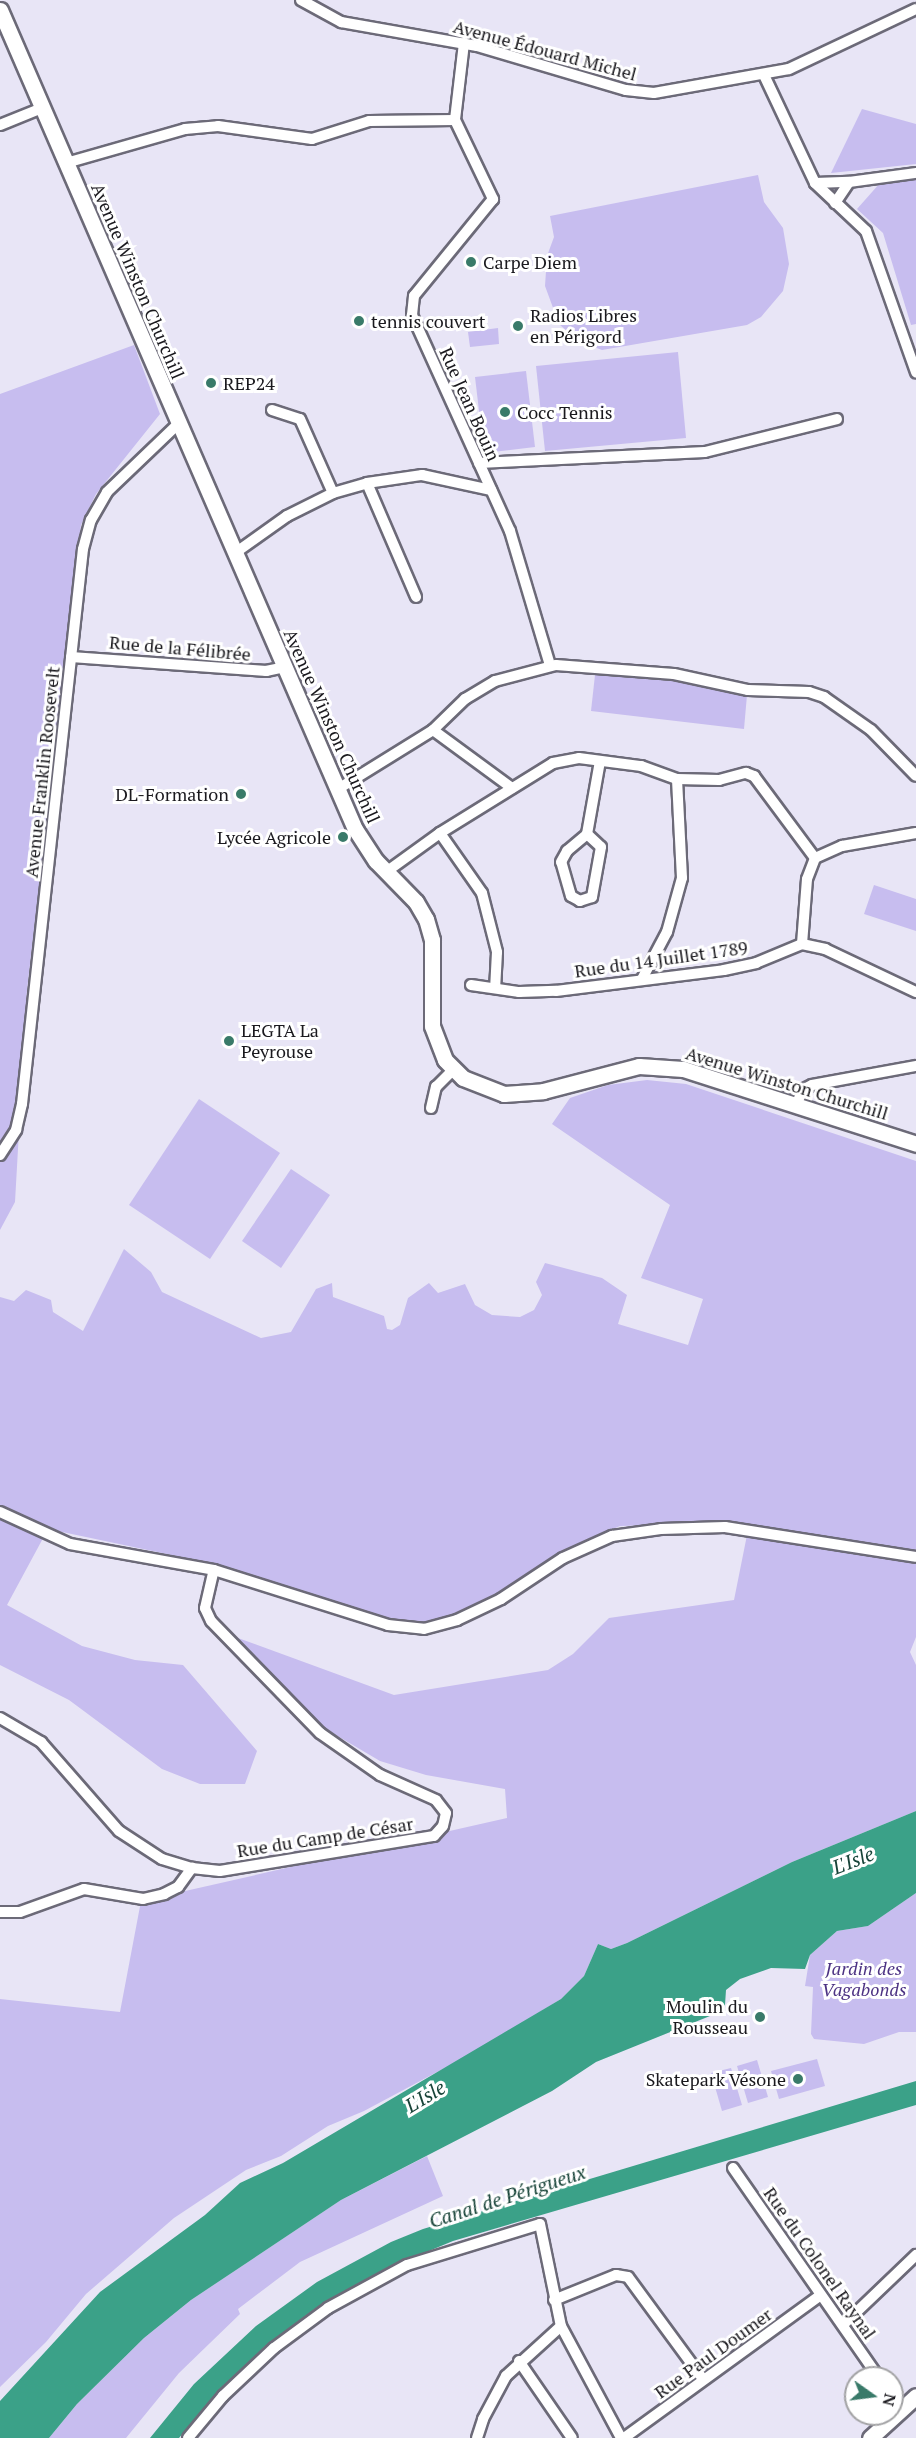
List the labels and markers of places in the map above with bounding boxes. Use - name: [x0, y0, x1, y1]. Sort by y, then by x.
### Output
- place label: Carpe Diem: [483, 251, 577, 273]
- marker: Carpe Diem: [464, 255, 478, 269]
- place label: Radios Libres en Périgord: [530, 305, 637, 348]
- place label: tennis couvert: [371, 310, 485, 332]
- marker: tennis couvert: [352, 314, 366, 328]
- marker: Radios Libres en Périgord: [511, 319, 525, 333]
- place label: REP24: [223, 372, 275, 394]
- marker: REP24: [204, 376, 218, 390]
- place label: Cocc Tennis: [517, 401, 613, 423]
- marker: Cocc Tennis: [498, 405, 512, 419]
- place label: DL-Formation: [115, 783, 229, 805]
- marker: DL-Formation: [234, 787, 248, 801]
- place label: Lycée Agricole: [217, 826, 331, 848]
- marker: Lycée Agricole: [336, 830, 350, 844]
- place label: LEGTA La Peyrouse: [241, 1020, 319, 1062]
- marker: LEGTA La Peyrouse: [222, 1034, 236, 1048]
- place label: Moulin du Rousseau: [666, 1996, 748, 2038]
- marker: Moulin du Rousseau: [753, 2010, 767, 2024]
- place label: Skatepark Vésone: [645, 2068, 786, 2090]
- marker: Skatepark Vésone: [791, 2072, 805, 2086]

